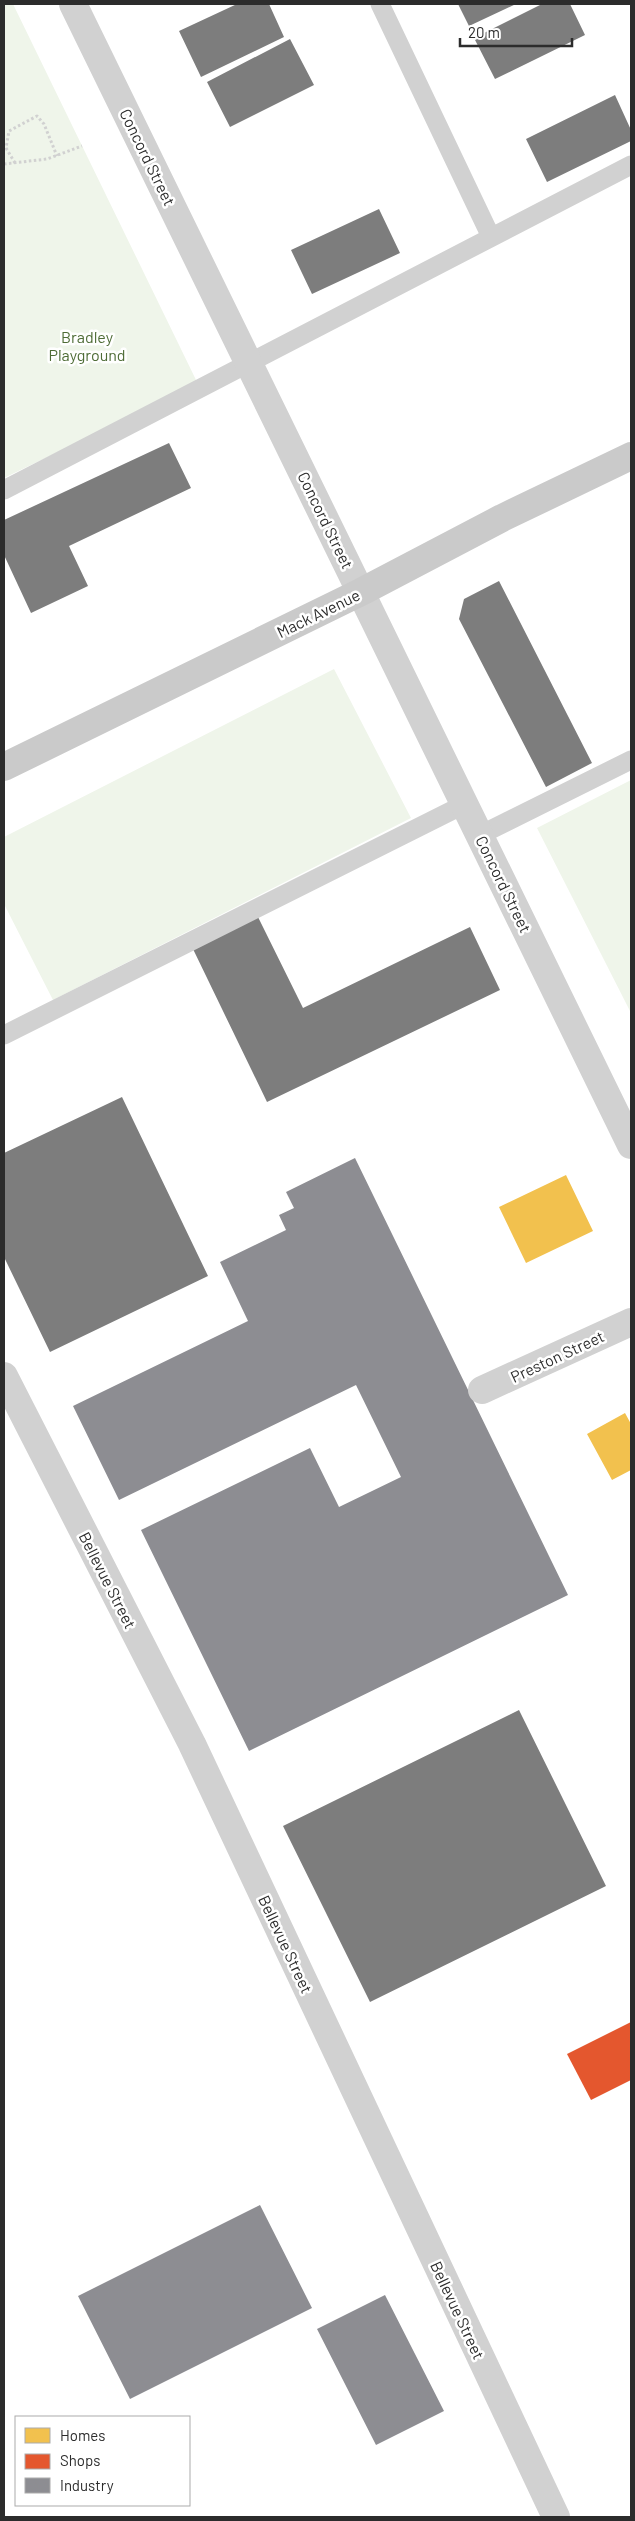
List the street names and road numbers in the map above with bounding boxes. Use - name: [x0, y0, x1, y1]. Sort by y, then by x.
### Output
- street label: Concord Street: [116, 106, 180, 208]
- street label: Concord Street: [294, 469, 358, 571]
- street label: Mack Avenue: [273, 585, 363, 641]
- street label: Concord Street: [472, 833, 536, 935]
- street label: Preston Street: [507, 1326, 607, 1386]
- street label: Bellevue Street: [76, 1529, 140, 1631]
- street label: Bellevue Street: [255, 1892, 317, 1996]
- street label: Bellevue Street: [427, 2258, 489, 2362]

